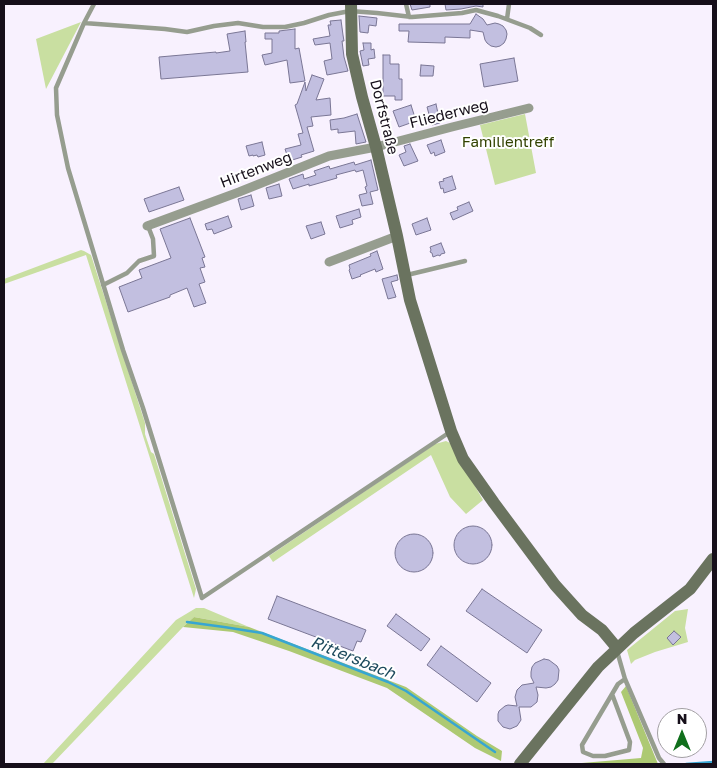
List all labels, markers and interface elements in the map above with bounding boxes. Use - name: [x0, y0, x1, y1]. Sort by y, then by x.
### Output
- street label: Dorfstraße: [366, 78, 402, 156]
- street label: Fliederweg: [408, 96, 490, 132]
- park label: Familientreff: [462, 133, 554, 151]
- street label: Hirtenweg: [218, 148, 294, 192]
- water label: Rittersbach: [308, 632, 398, 684]
- north arrow: [657, 708, 707, 758]
- text: N: [677, 710, 687, 727]

